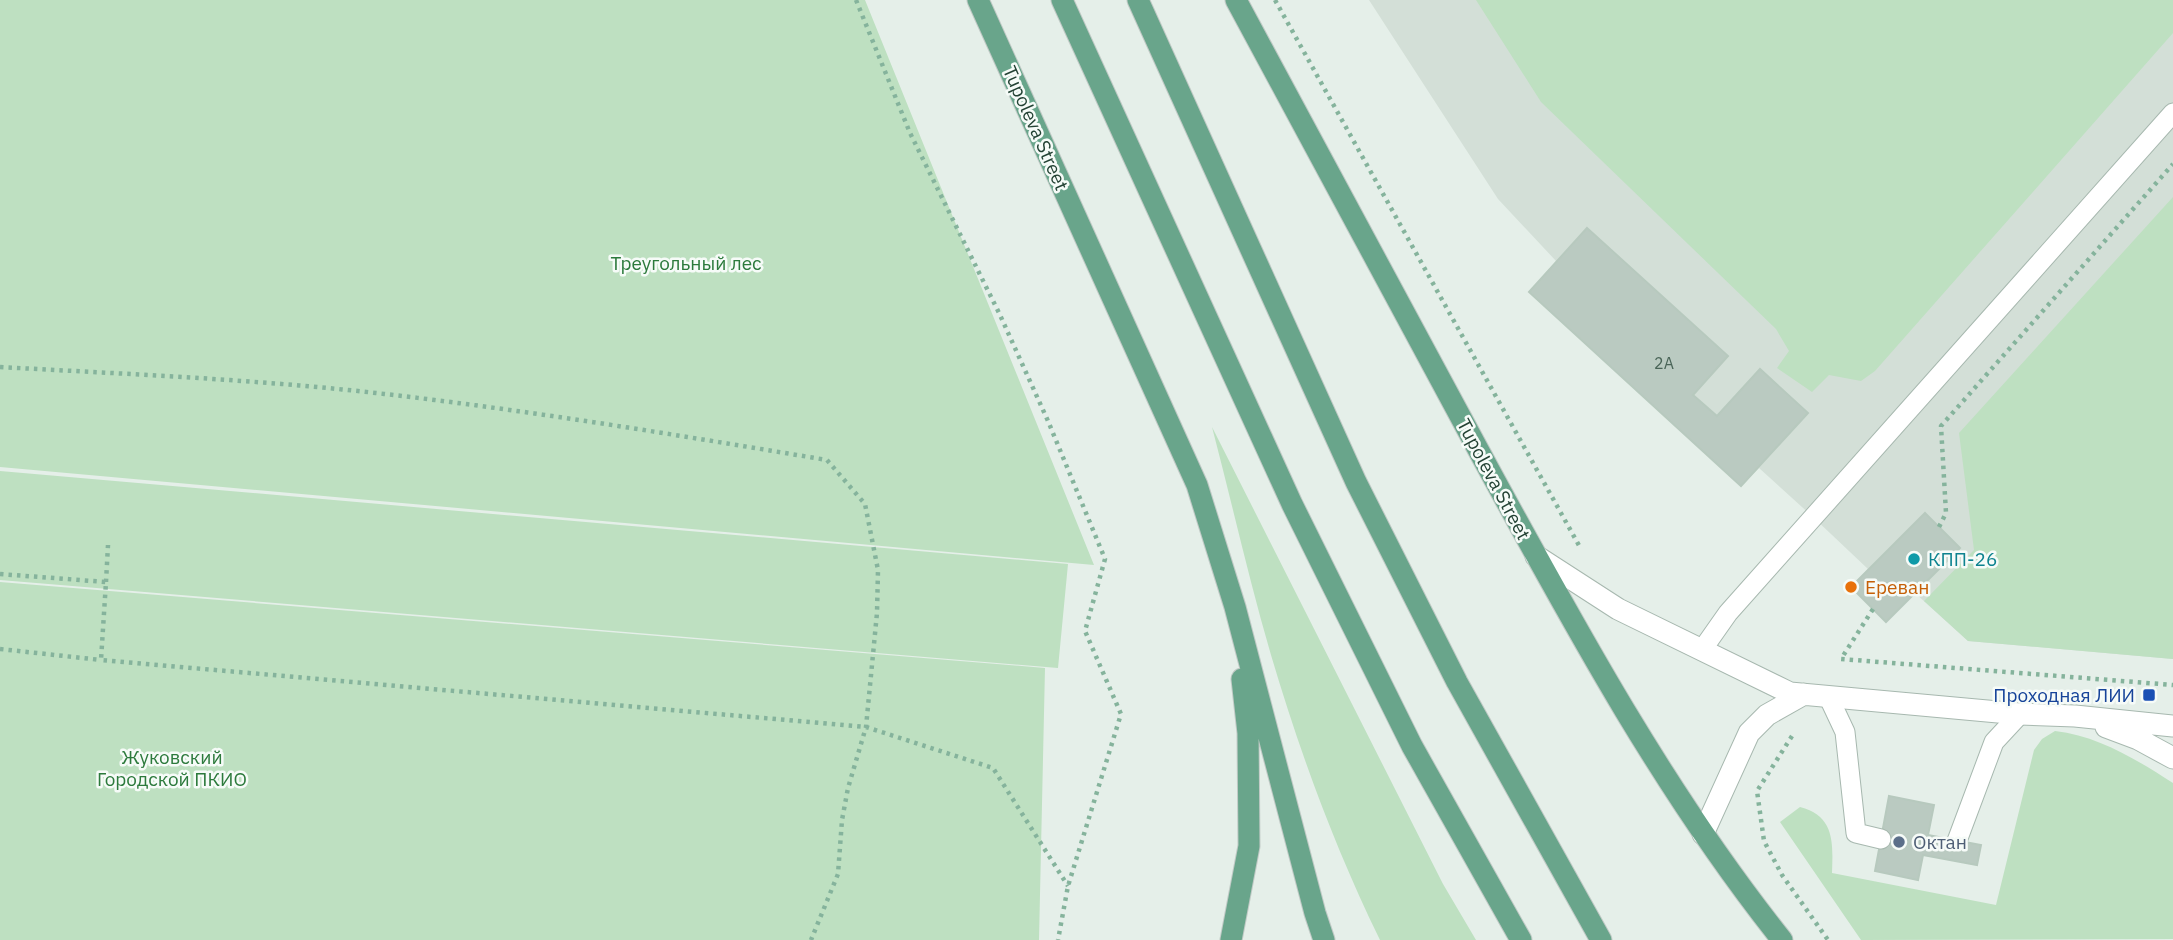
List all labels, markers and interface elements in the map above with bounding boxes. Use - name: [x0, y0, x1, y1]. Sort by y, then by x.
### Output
- street label: Tupoleva Street: [998, 62, 1074, 194]
- park label: Треугольный лес: [610, 251, 762, 275]
- house number: 2А: [1654, 353, 1674, 373]
- street label: Tupoleva Street: [1452, 414, 1536, 544]
- place label: КПП-26: [1928, 547, 1997, 571]
- marker: КПП-26: [1906, 551, 1922, 567]
- place label: Ереван: [1865, 575, 1929, 599]
- marker: Ереван: [1843, 579, 1859, 595]
- place label: Проходная ЛИИ: [1993, 683, 2135, 707]
- marker: Проходная ЛИИ: [2141, 687, 2157, 703]
- park label: Жуковский Городской ПКИО: [97, 745, 247, 791]
- place label: Октан: [1913, 830, 1967, 854]
- marker: Октан: [1891, 834, 1907, 850]

